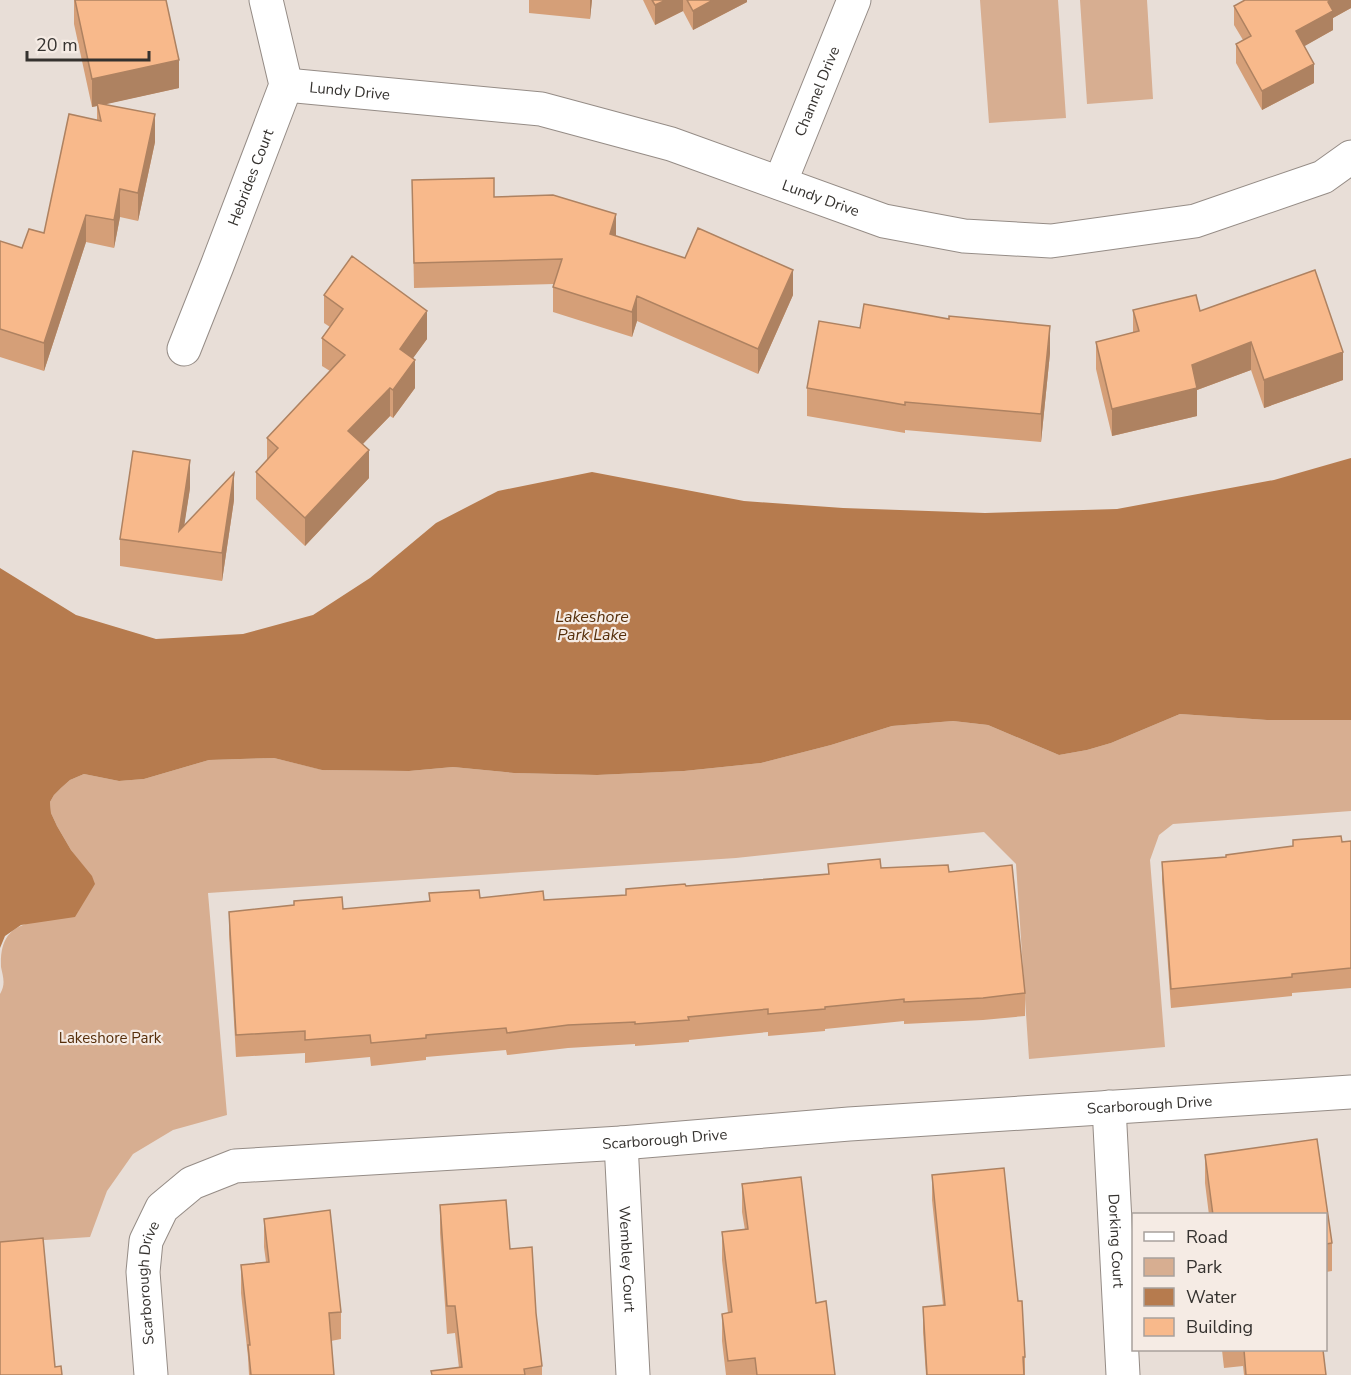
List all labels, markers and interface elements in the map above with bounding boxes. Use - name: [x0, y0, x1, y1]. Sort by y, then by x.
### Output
- scale bar: [27, 24, 148, 62]
- text: 20 m: [36, 33, 78, 57]
- street label: Channel Drive: [790, 43, 844, 139]
- street label: Lundy Drive: [309, 77, 391, 105]
- street label: Hebrides Court: [223, 126, 279, 229]
- street label: Lundy Drive: [779, 175, 862, 221]
- water label: Lakeshore Park Lake: [555, 606, 629, 646]
- park label: Lakeshore Park: [59, 1028, 162, 1048]
- street label: Scarborough Drive: [1086, 1091, 1213, 1119]
- street label: Scarborough Drive: [602, 1124, 728, 1154]
- street label: Dorking Court: [1104, 1193, 1128, 1289]
- street label: Wembley Court: [614, 1205, 640, 1313]
- legend: [1132, 1213, 1327, 1351]
- street label: Scarborough Drive: [133, 1218, 164, 1346]
- text: Road: [1186, 1225, 1228, 1249]
- text: Park: [1186, 1255, 1223, 1279]
- text: Water: [1186, 1285, 1237, 1309]
- text: Building: [1186, 1315, 1253, 1339]

